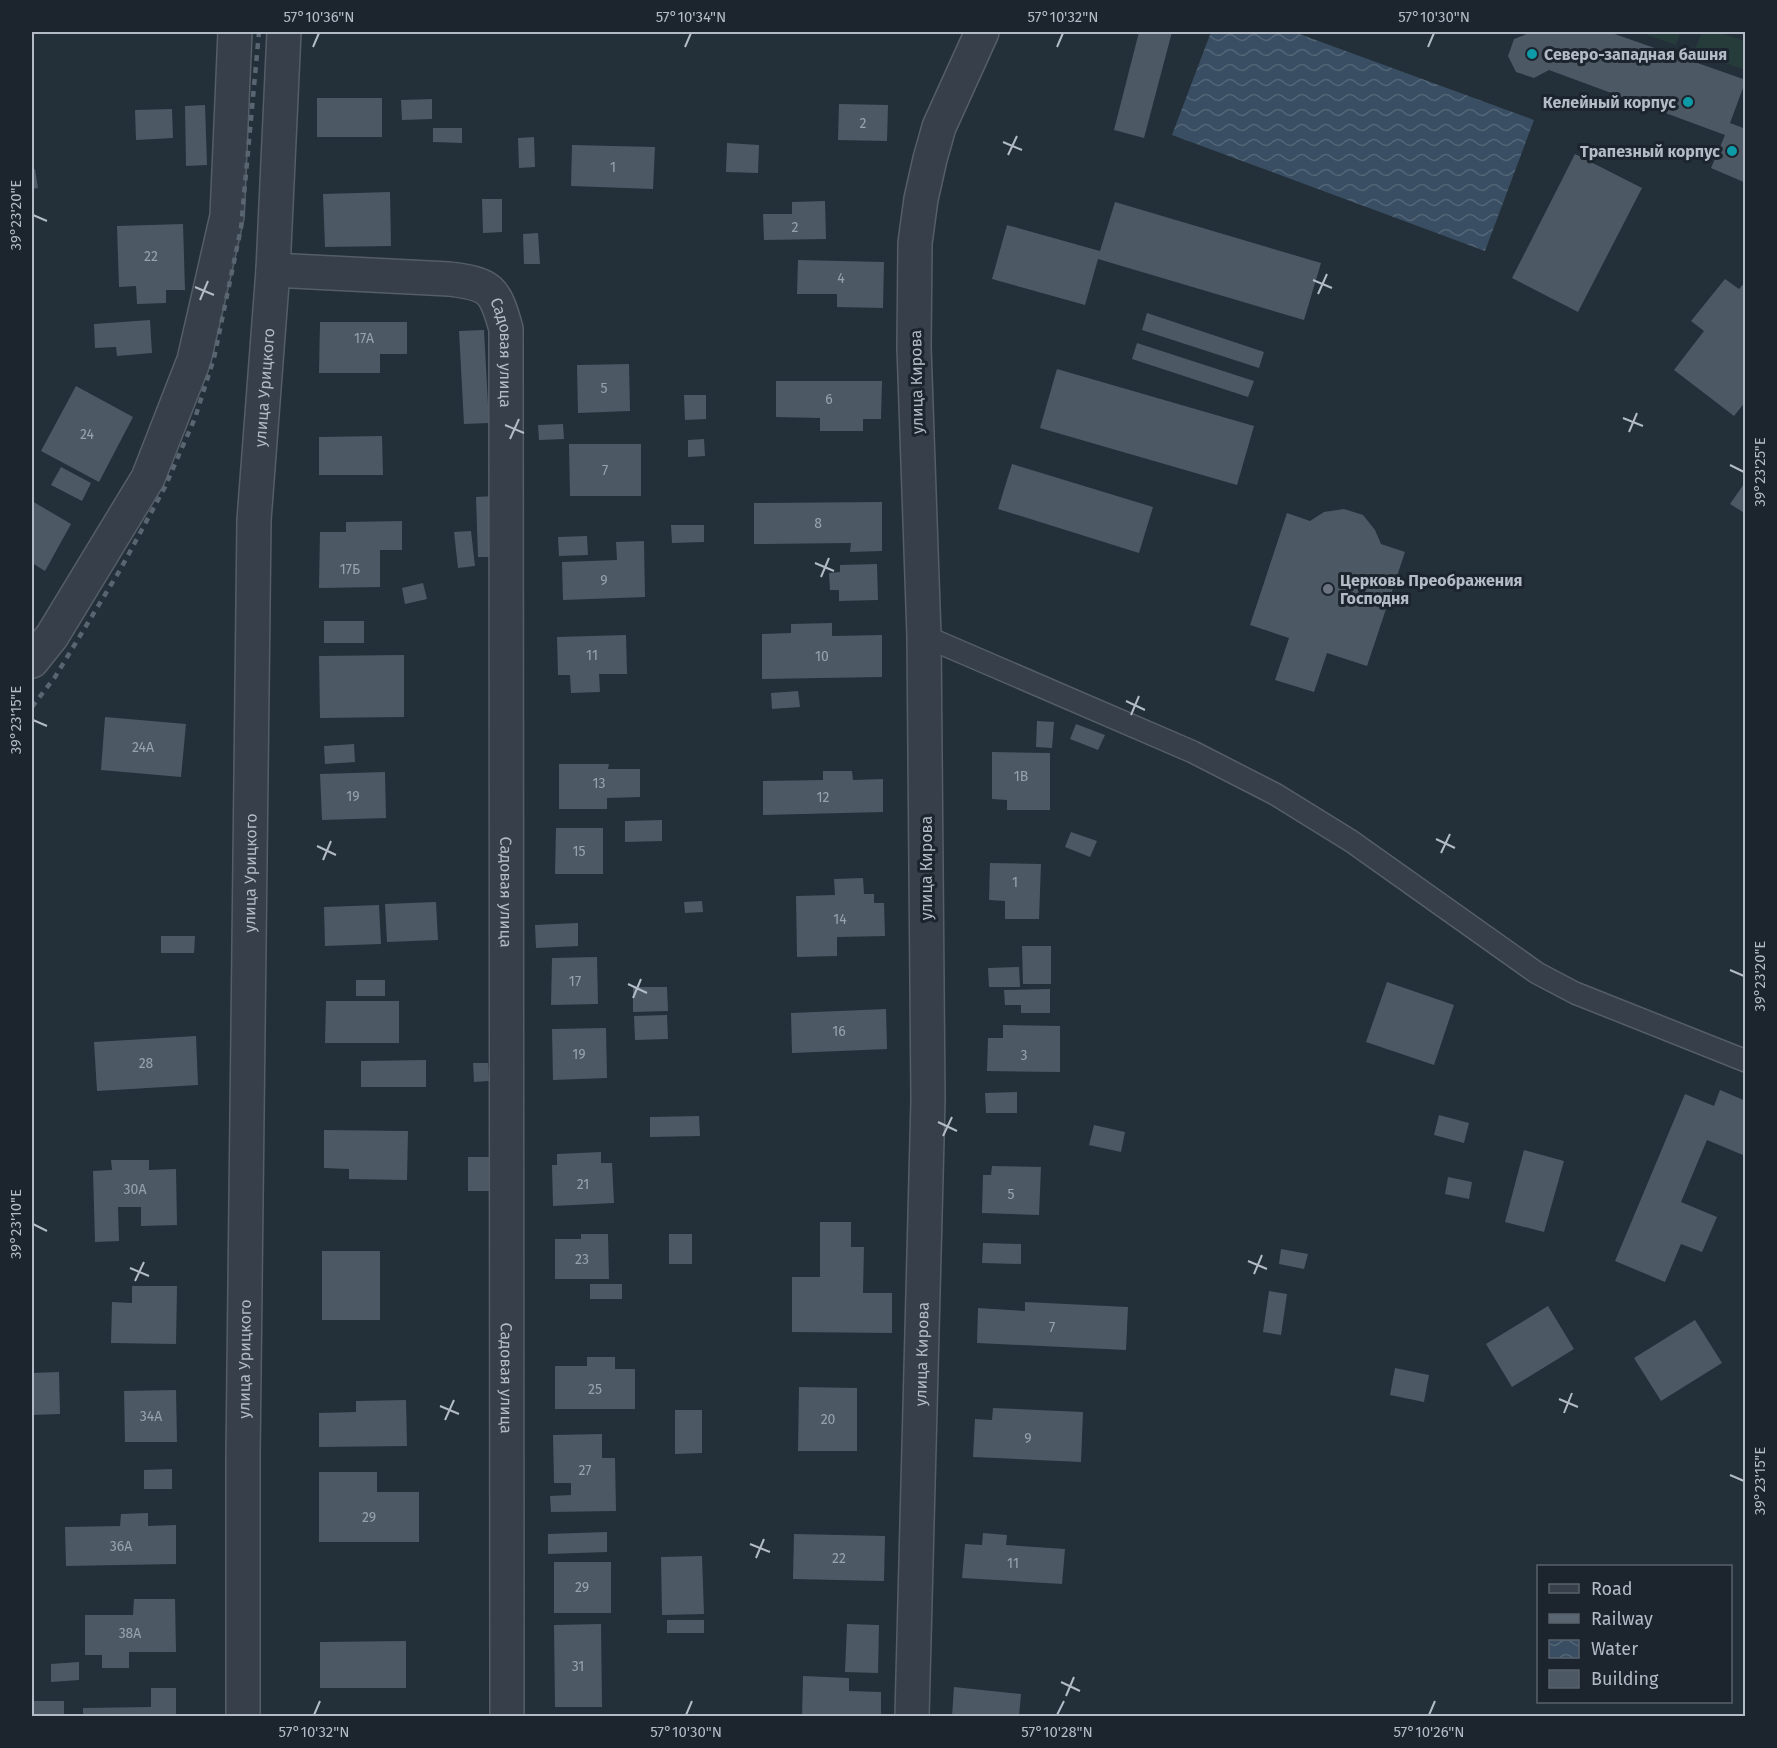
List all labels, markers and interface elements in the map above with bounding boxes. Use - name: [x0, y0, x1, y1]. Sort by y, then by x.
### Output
- text: 57°10'36"N: [283, 8, 355, 26]
- text: 57°10'34"N: [656, 8, 726, 26]
- text: 57°10'32"N: [1028, 8, 1098, 26]
- text: 57°10'30"N: [1398, 8, 1470, 26]
- place label: Северо-западная башня: [1544, 45, 1727, 64]
- marker: Северо-западная башня: [1525, 47, 1539, 61]
- place label: Келейный корпус: [1543, 93, 1676, 112]
- marker: Келейный корпус: [1681, 95, 1695, 109]
- house number: 2: [860, 115, 867, 132]
- place label: Трапезный корпус: [1580, 142, 1720, 161]
- marker: Трапезный корпус: [1725, 144, 1739, 158]
- house number: 1: [610, 159, 616, 176]
- text: 39°23'20"E: [7, 180, 25, 250]
- house number: 2: [792, 219, 799, 236]
- house number: 22: [144, 248, 158, 265]
- house number: 4: [837, 270, 845, 287]
- street label: Садовая улица: [486, 294, 516, 408]
- street label: улица Урицкого: [251, 327, 279, 448]
- house number: 17А: [354, 330, 374, 347]
- street label: улица Кирова: [906, 330, 927, 434]
- house number: 5: [600, 380, 608, 397]
- house number: 6: [825, 391, 833, 408]
- house number: 24: [80, 426, 95, 443]
- text: 39°23'25"E: [1751, 437, 1769, 507]
- house number: 7: [602, 462, 608, 479]
- house number: 8: [814, 515, 822, 532]
- house number: 17Б: [340, 561, 360, 578]
- place label: Церковь Преображения Господня: [1340, 571, 1523, 608]
- house number: 9: [600, 572, 608, 589]
- marker: Церковь Преображения Господня: [1321, 582, 1335, 596]
- house number: 11: [586, 647, 598, 664]
- house number: 10: [815, 648, 829, 665]
- text: 39°23'15"E: [7, 686, 25, 754]
- house number: 24А: [132, 739, 154, 756]
- house number: 1В: [1014, 768, 1028, 785]
- house number: 13: [592, 775, 606, 792]
- house number: 19: [346, 788, 360, 805]
- house number: 12: [817, 789, 830, 806]
- street label: улица Урицкого: [240, 813, 261, 933]
- street label: улица Кирова: [917, 816, 936, 920]
- street label: Садовая улица: [496, 837, 515, 948]
- house number: 15: [572, 843, 586, 860]
- house number: 1: [1012, 874, 1018, 891]
- house number: 14: [833, 911, 847, 928]
- text: 39°23'20"E: [1751, 941, 1769, 1011]
- house number: 17: [569, 973, 581, 990]
- house number: 16: [832, 1023, 846, 1040]
- house number: 19: [572, 1046, 586, 1063]
- house number: 3: [1021, 1047, 1028, 1064]
- house number: 28: [139, 1055, 154, 1072]
- house number: 21: [577, 1176, 589, 1193]
- house number: 30А: [124, 1181, 146, 1198]
- house number: 5: [1007, 1186, 1015, 1203]
- text: 39°23'10"E: [7, 1189, 25, 1259]
- house number: 23: [575, 1251, 589, 1268]
- street label: улица Урицкого: [234, 1299, 255, 1419]
- street label: улица Кирова: [911, 1302, 933, 1407]
- house number: 7: [1049, 1319, 1055, 1336]
- street label: Садовая улица: [497, 1323, 516, 1434]
- house number: 25: [588, 1381, 602, 1398]
- house number: 34А: [140, 1408, 162, 1425]
- house number: 20: [821, 1411, 836, 1428]
- house number: 9: [1024, 1430, 1032, 1447]
- text: 39°23'15"E: [1751, 1447, 1769, 1515]
- house number: 27: [578, 1462, 592, 1479]
- house number: 29: [362, 1509, 376, 1526]
- house number: 36А: [110, 1538, 132, 1555]
- house number: 22: [832, 1550, 846, 1567]
- house number: 11: [1007, 1555, 1019, 1572]
- legend: [1537, 1565, 1732, 1703]
- text: Road: [1591, 1578, 1633, 1600]
- house number: 29: [575, 1579, 589, 1596]
- text: Railway: [1591, 1608, 1653, 1630]
- house number: 38А: [119, 1625, 141, 1642]
- text: Water: [1591, 1638, 1638, 1660]
- house number: 31: [572, 1658, 584, 1675]
- text: Building: [1591, 1668, 1659, 1690]
- text: 57°10'32"N: [279, 1723, 349, 1741]
- text: 57°10'30"N: [650, 1723, 722, 1741]
- text: 57°10'28"N: [1021, 1723, 1093, 1741]
- text: 57°10'26"N: [1393, 1723, 1465, 1741]

